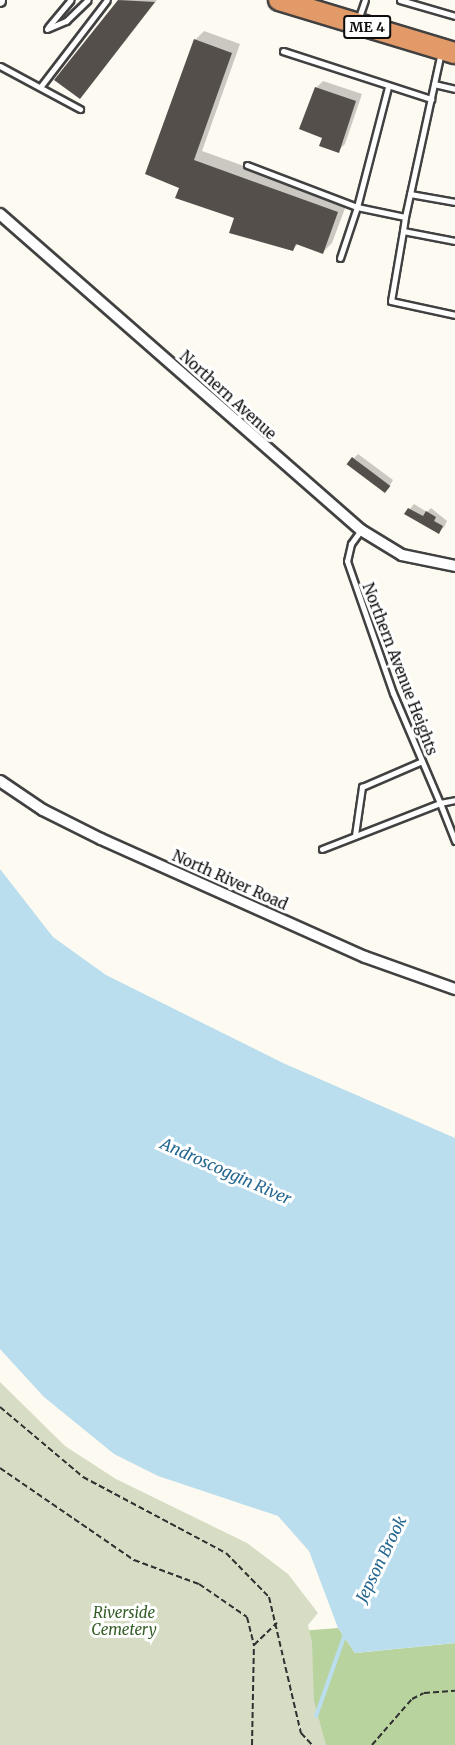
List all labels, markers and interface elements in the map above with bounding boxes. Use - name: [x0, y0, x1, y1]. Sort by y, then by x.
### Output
- road number: ME 4: [343, 16, 391, 38]
- street label: Northern Avenue: [176, 347, 280, 443]
- street label: Northern Avenue Heights: [359, 580, 441, 758]
- street label: North River Road: [170, 847, 290, 913]
- water label: Androscoggin River: [158, 1134, 294, 1208]
- water label: Jepson Brook: [352, 1513, 410, 1605]
- park label: Riverside Cemetery: [91, 1603, 157, 1638]

